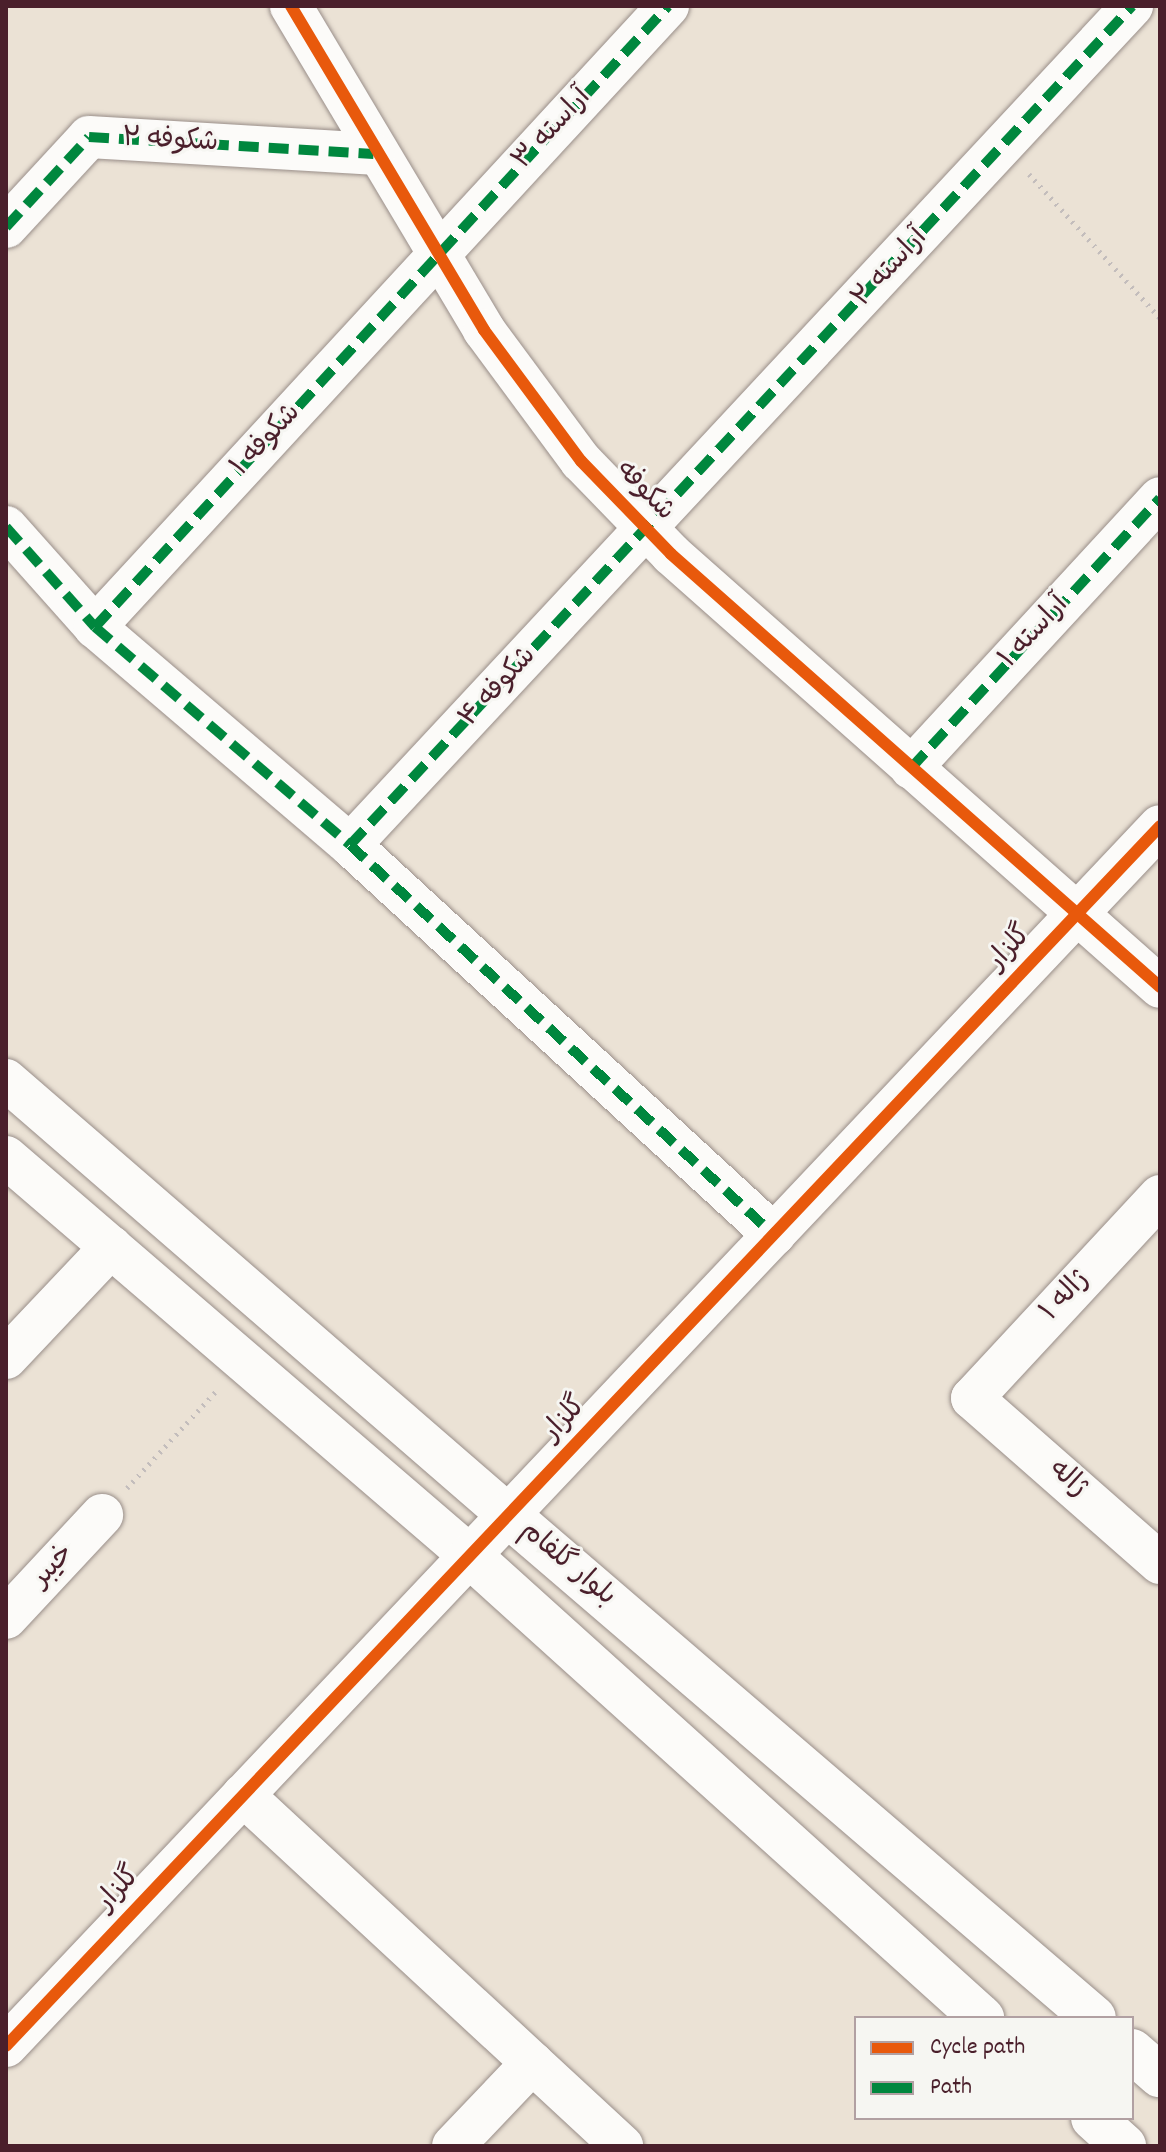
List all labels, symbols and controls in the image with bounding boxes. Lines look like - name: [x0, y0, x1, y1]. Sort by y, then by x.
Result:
- street label: آراسته ۳: [507, 82, 599, 178]
- street label: شکوفه ۲: [121, 123, 219, 161]
- street label: آراسته ۲: [846, 223, 936, 315]
- street label: شکوفه ۱: [225, 398, 309, 484]
- street label: شکوفه: [607, 455, 681, 529]
- street label: آراسته ۱: [993, 590, 1077, 676]
- street label: شکوفه ۴: [453, 641, 545, 735]
- street label: گلزار: [982, 919, 1040, 979]
- street label: ژاله ۱: [1034, 1265, 1098, 1329]
- street label: گلزار: [537, 1390, 595, 1450]
- street label: ژاله: [1041, 1454, 1093, 1506]
- street label: بلوار گلفام: [512, 1515, 622, 1615]
- street label: خیبر: [25, 1538, 83, 1596]
- street label: گلزار: [91, 1860, 149, 1920]
- legend: [854, 2016, 1134, 2120]
- text: Cycle path: [930, 2031, 1025, 2065]
- text: Path: [930, 2071, 972, 2105]

